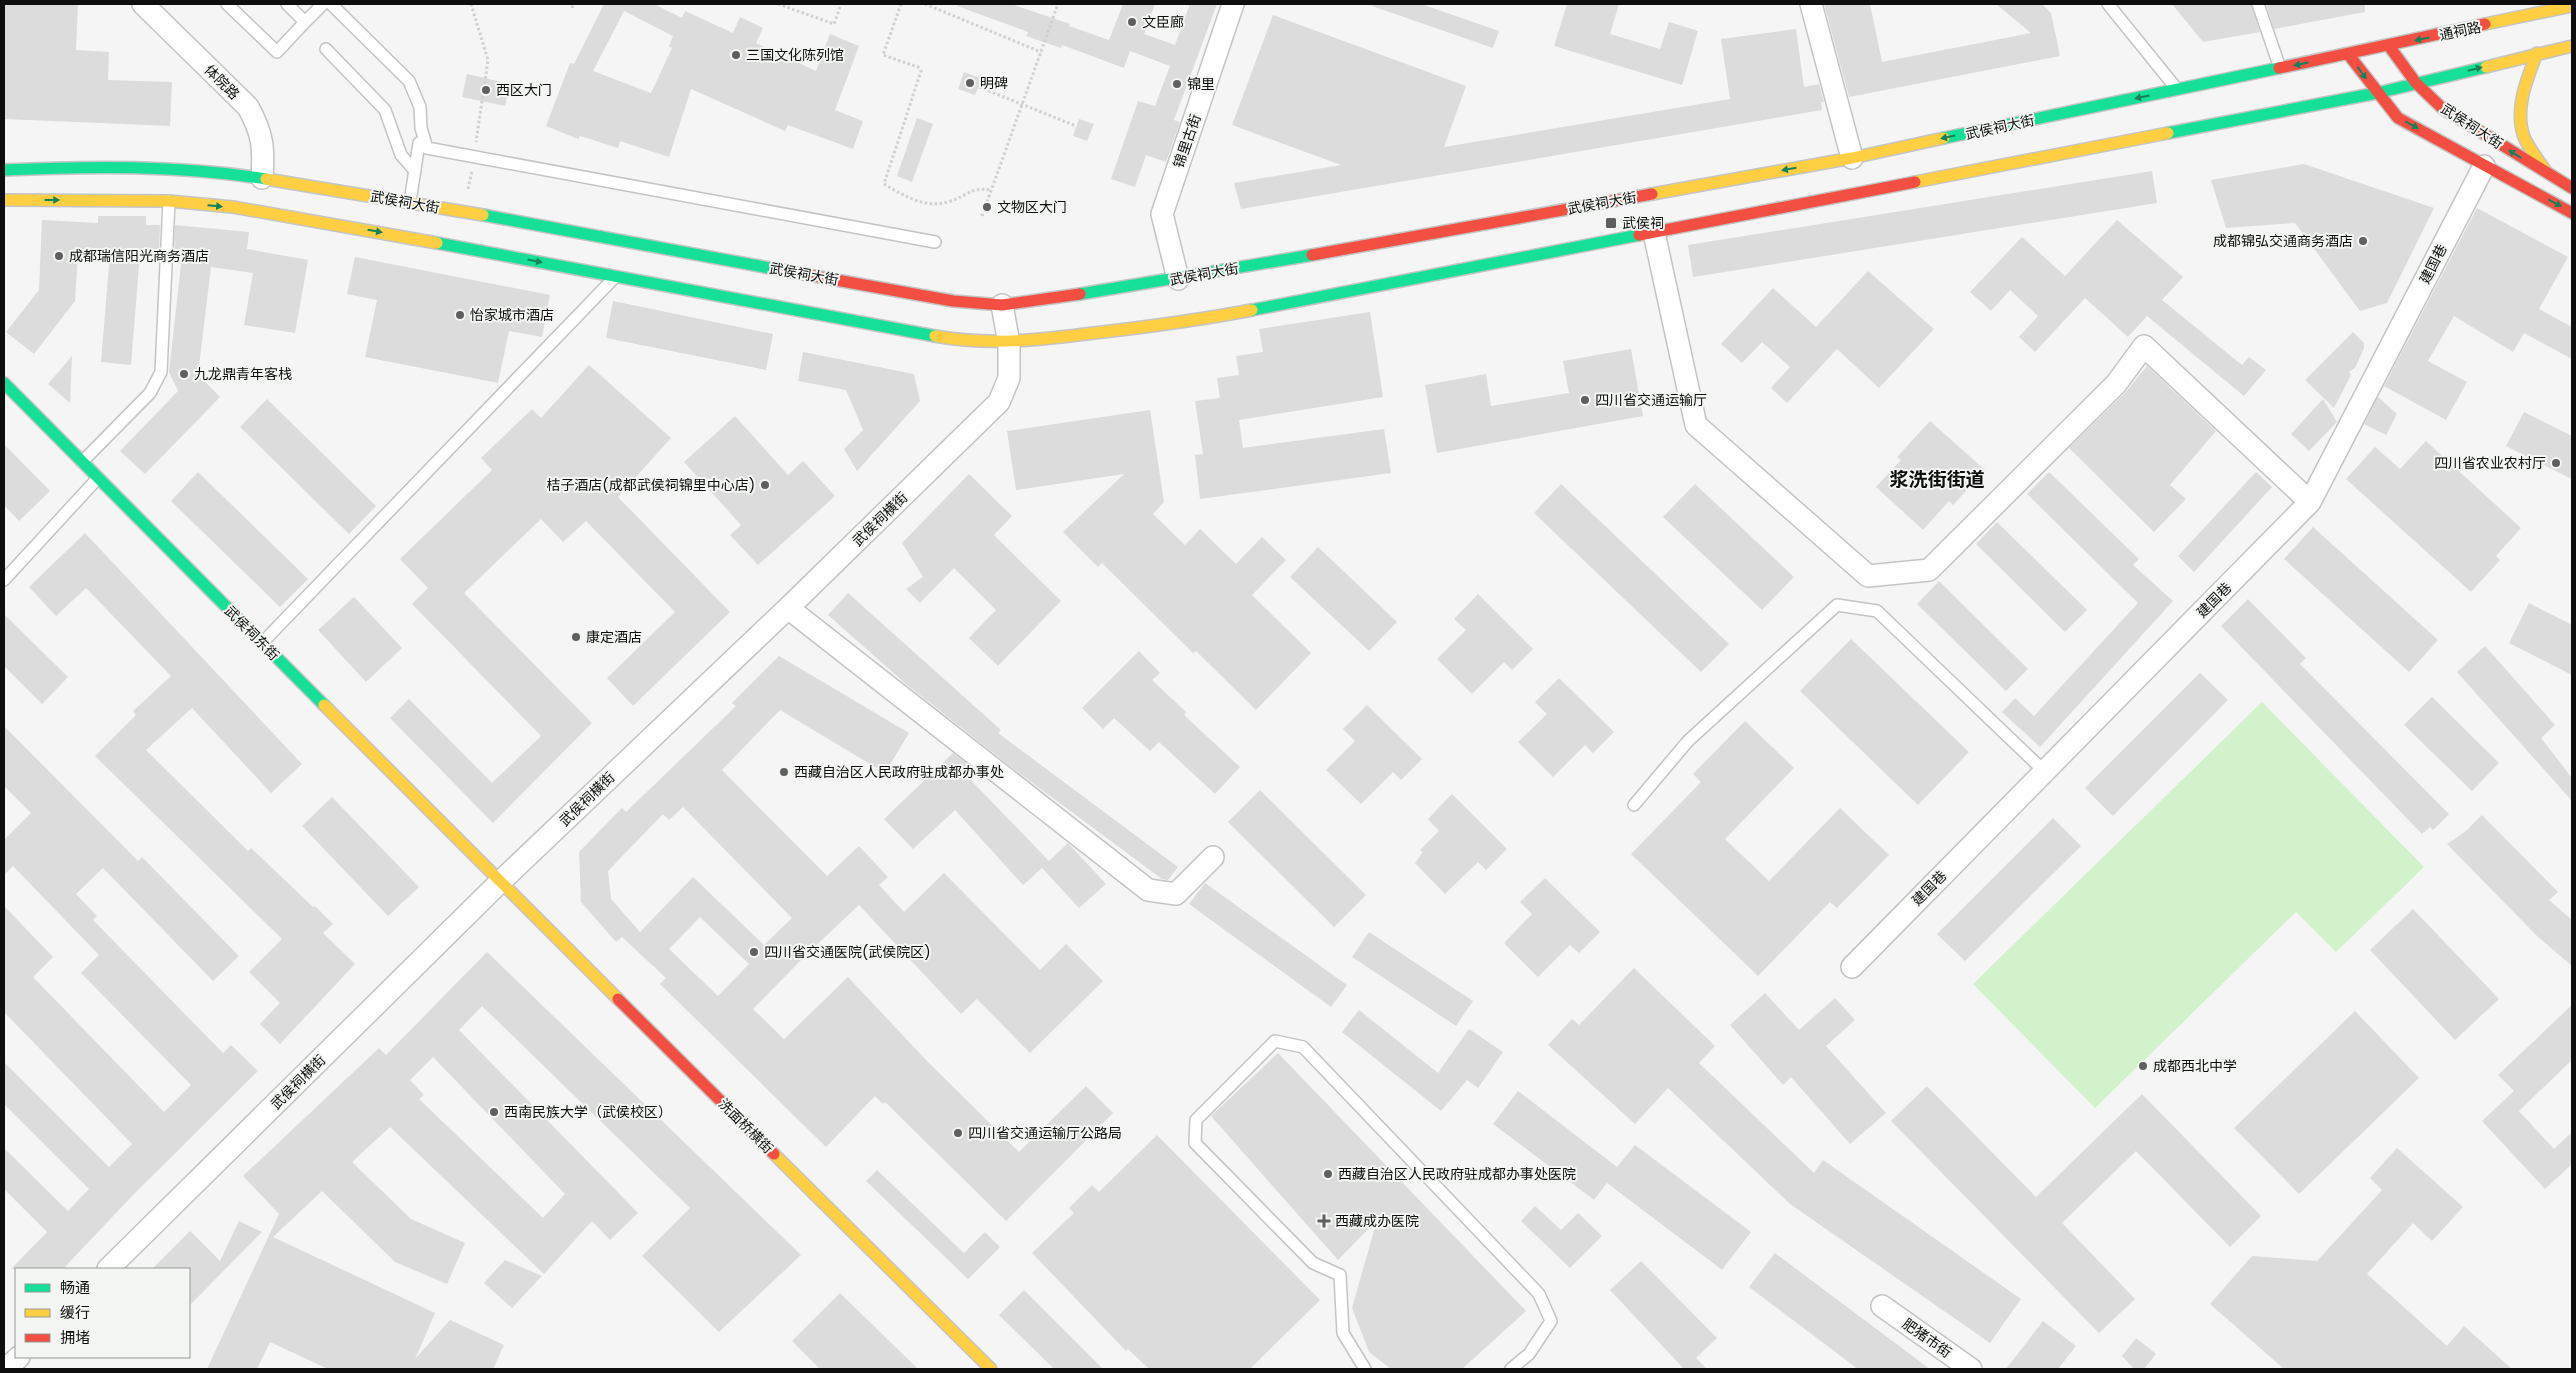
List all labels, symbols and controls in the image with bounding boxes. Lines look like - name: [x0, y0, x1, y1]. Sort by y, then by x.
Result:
- place label: 文臣廊: [1142, 12, 1184, 32]
- marker: 文臣廊: [1126, 16, 1138, 28]
- street label: 通祠路: [2437, 17, 2483, 45]
- one-way arrow: [2414, 35, 2430, 43]
- place label: 三国文化陈列馆: [746, 45, 844, 65]
- marker: 三国文化陈列馆: [730, 49, 742, 61]
- street label: 体院路: [200, 60, 244, 104]
- one-way arrow: [2293, 60, 2308, 68]
- one-way arrow: [2467, 64, 2482, 72]
- one-way arrow: [2357, 67, 2367, 80]
- place label: 明碑: [980, 73, 1008, 93]
- place label: 锦里: [1187, 74, 1215, 94]
- marker: 明碑: [964, 77, 976, 89]
- marker: 锦里: [1171, 78, 1183, 90]
- place label: 西区大门: [496, 80, 552, 100]
- marker: 西区大门: [480, 84, 492, 96]
- one-way arrow: [2134, 93, 2149, 101]
- street label: 武侯祠大街: [2437, 99, 2507, 153]
- street label: 武侯祠大街: [1964, 110, 2036, 144]
- street label: 锦里古街: [1168, 111, 1206, 171]
- one-way arrow: [2405, 121, 2419, 130]
- one-way arrow: [1940, 134, 1956, 142]
- one-way arrow: [2509, 150, 2522, 159]
- one-way arrow: [1780, 166, 1796, 174]
- street label: 武侯祠大街: [369, 186, 441, 218]
- street label: 武侯祠大街: [1566, 187, 1638, 219]
- one-way arrow: [45, 197, 61, 205]
- place label: 文物区大门: [997, 197, 1067, 217]
- one-way arrow: [2548, 199, 2561, 208]
- marker: 文物区大门: [981, 201, 993, 213]
- one-way arrow: [207, 202, 223, 210]
- place label: 武侯祠: [1622, 213, 1664, 233]
- marker: 武侯祠: [1604, 216, 1618, 230]
- one-way arrow: [368, 227, 383, 235]
- place label: 成都锦弘交通商务酒店: [2213, 231, 2353, 251]
- marker: 成都锦弘交通商务酒店: [2357, 235, 2369, 247]
- street label: 建国巷: [2415, 241, 2451, 287]
- place label: 成都瑞信阳光商务酒店: [69, 246, 209, 266]
- marker: 成都瑞信阳光商务酒店: [53, 250, 65, 262]
- one-way arrow: [527, 257, 543, 265]
- street label: 武侯祠大街: [768, 258, 840, 290]
- street label: 武侯祠大街: [1168, 258, 1240, 290]
- place label: 怡家城市酒店: [470, 305, 554, 325]
- marker: 怡家城市酒店: [454, 309, 466, 321]
- place label: 九龙鼎青年客栈: [194, 364, 292, 384]
- marker: 九龙鼎青年客栈: [178, 368, 190, 380]
- place label: 四川省交通运输厅: [1595, 390, 1707, 410]
- marker: 四川省交通运输厅: [1579, 394, 1591, 406]
- place label: 四川省农业农村厅: [2434, 453, 2546, 473]
- marker: 四川省农业农村厅: [2550, 457, 2562, 469]
- district label: 浆洗街街道: [1889, 466, 1985, 493]
- place label: 桔子酒店(成都武侯祠锦里中心店): [546, 475, 755, 495]
- marker: 桔子酒店(成都武侯祠锦里中心店): [759, 479, 771, 491]
- street label: 武侯祠横街: [848, 487, 912, 551]
- street label: 建国巷: [2192, 578, 2236, 622]
- street label: 武侯祠东街: [220, 601, 284, 665]
- place label: 康定酒店: [586, 627, 642, 647]
- marker: 康定酒店: [570, 631, 582, 643]
- place label: 西藏自治区人民政府驻成都办事处: [794, 762, 1004, 782]
- marker: 西藏自治区人民政府驻成都办事处: [778, 766, 790, 778]
- street label: 武侯祠横街: [555, 767, 619, 831]
- street label: 建国巷: [1907, 866, 1951, 910]
- place label: 四川省交通医院(武侯院区): [764, 942, 931, 962]
- marker: 四川省交通医院(武侯院区): [748, 946, 760, 958]
- street label: 武侯祠横街: [266, 1050, 330, 1114]
- place label: 成都西北中学: [2153, 1056, 2237, 1076]
- marker: 成都西北中学: [2137, 1060, 2149, 1072]
- street label: 洗面桥横街: [714, 1094, 778, 1158]
- place label: 西南民族大学（武侯校区）: [504, 1102, 672, 1122]
- marker: 西南民族大学（武侯校区）: [488, 1106, 500, 1118]
- place label: 四川省交通运输厅公路局: [968, 1123, 1122, 1143]
- marker: 四川省交通运输厅公路局: [952, 1127, 964, 1139]
- place label: 西藏自治区人民政府驻成都办事处医院: [1338, 1164, 1576, 1184]
- marker: 西藏自治区人民政府驻成都办事处医院: [1322, 1168, 1334, 1180]
- place label: 西藏成办医院: [1335, 1211, 1419, 1231]
- marker: 西藏成办医院: [1317, 1214, 1331, 1228]
- legend: [15, 1268, 190, 1358]
- text: 畅通: [60, 1277, 90, 1298]
- text: 缓行: [60, 1302, 90, 1323]
- street label: 肥猪市街: [1898, 1314, 1956, 1362]
- text: 拥堵: [60, 1327, 90, 1348]

